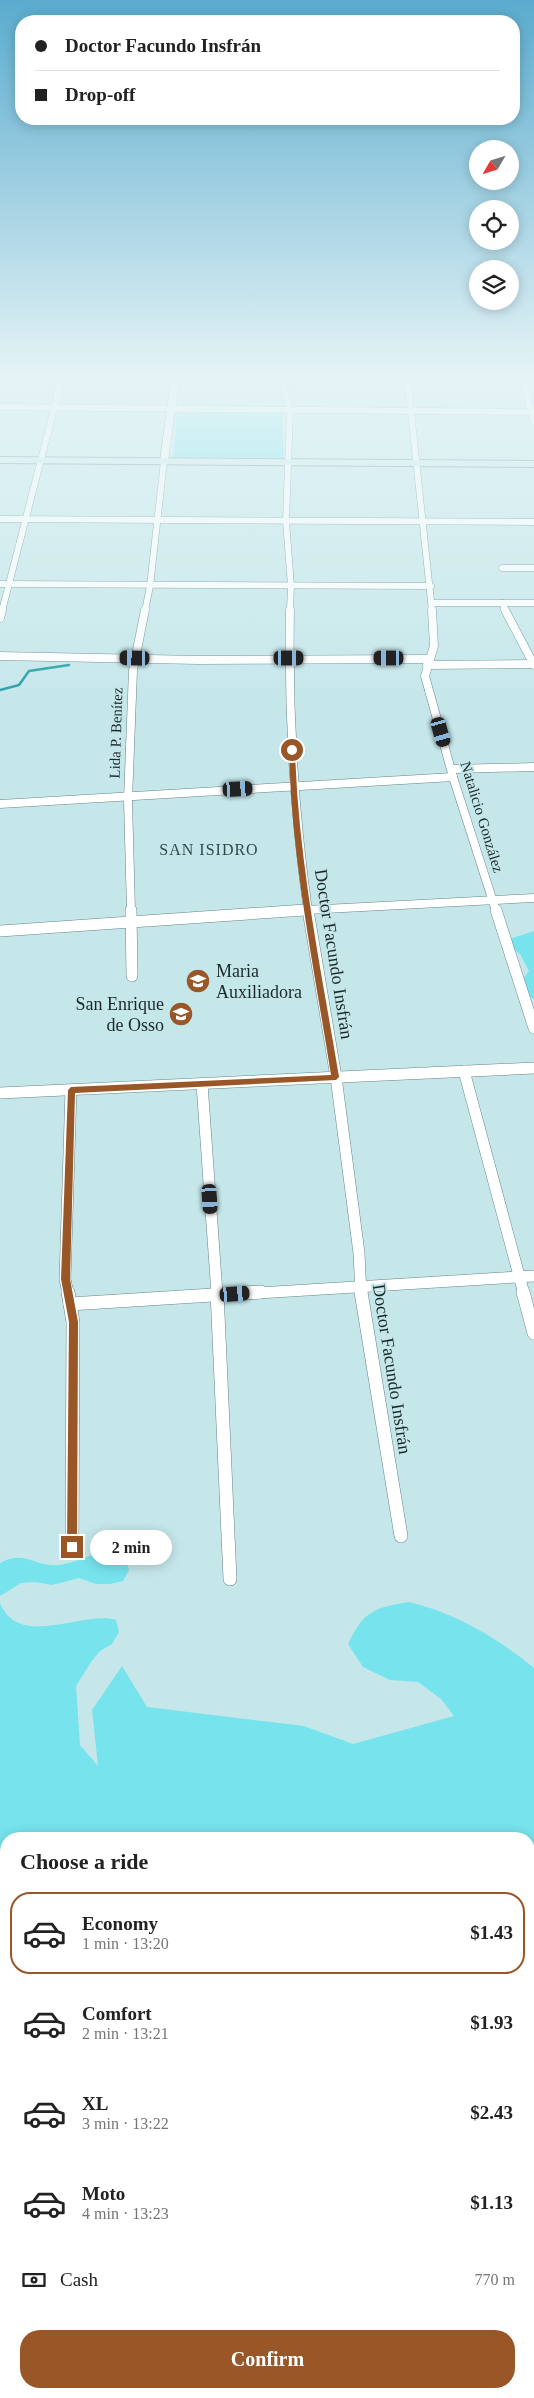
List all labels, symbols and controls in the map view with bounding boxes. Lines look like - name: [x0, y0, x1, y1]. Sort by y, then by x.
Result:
- text: Doctor Facundo Insfrán: [65, 35, 261, 56]
- text: Drop-off: [65, 84, 135, 105]
- north arrow: [469, 140, 519, 190]
- map controls: [469, 140, 519, 310]
- button: locate: [469, 200, 519, 250]
- button: layers: [469, 260, 519, 310]
- car: [119, 650, 150, 666]
- car: [274, 651, 304, 666]
- car: [374, 651, 404, 666]
- street label: Lida P. Benítez: [106, 687, 126, 779]
- car: [429, 716, 452, 748]
- route start: [281, 739, 303, 761]
- street label: Natalicio González: [457, 760, 507, 875]
- car: [222, 781, 253, 797]
- district label: SAN ISIDRO: [159, 841, 259, 858]
- street label: Doctor Facundo Insfrán: [311, 868, 357, 1040]
- place label: Maria Auxiliadora: [216, 961, 302, 1002]
- school or university icon: Maria Auxiliadora: [185, 968, 211, 994]
- place label: San Enrique de Osso: [76, 994, 164, 1035]
- school or university icon: San Enrique de Osso: [168, 1001, 194, 1027]
- car: [201, 1184, 218, 1214]
- street label: Doctor Facundo Insfrán: [369, 1283, 415, 1455]
- car: [219, 1285, 250, 1303]
- callout: 2 min: [90, 1530, 172, 1564]
- route end: [61, 1536, 83, 1558]
- text: 2 min: [112, 1539, 150, 1556]
- text: Choose a ride: [20, 1849, 148, 1874]
- icon: car: [22, 1911, 67, 1956]
- text: Economy: [82, 1913, 158, 1934]
- text: $1.43: [470, 1922, 513, 1943]
- text: 1 min · 13:20: [82, 1935, 169, 1952]
- icon: car: [22, 2001, 67, 2046]
- text: Comfort: [82, 2003, 152, 2024]
- text: $1.93: [470, 2012, 513, 2033]
- text: 2 min · 13:21: [82, 2025, 169, 2042]
- icon: car: [22, 2091, 67, 2136]
- text: XL: [82, 2093, 108, 2114]
- text: $2.43: [470, 2102, 513, 2123]
- text: 3 min · 13:22: [82, 2115, 169, 2132]
- icon: car: [22, 2181, 67, 2226]
- text: Moto: [82, 2183, 125, 2204]
- text: $1.13: [470, 2192, 513, 2213]
- text: 4 min · 13:23: [82, 2205, 169, 2222]
- icon: cash: [20, 2266, 48, 2294]
- text: Cash: [60, 2269, 98, 2290]
- text: 770 m: [475, 2271, 515, 2288]
- button: Confirm: [20, 2330, 515, 2388]

